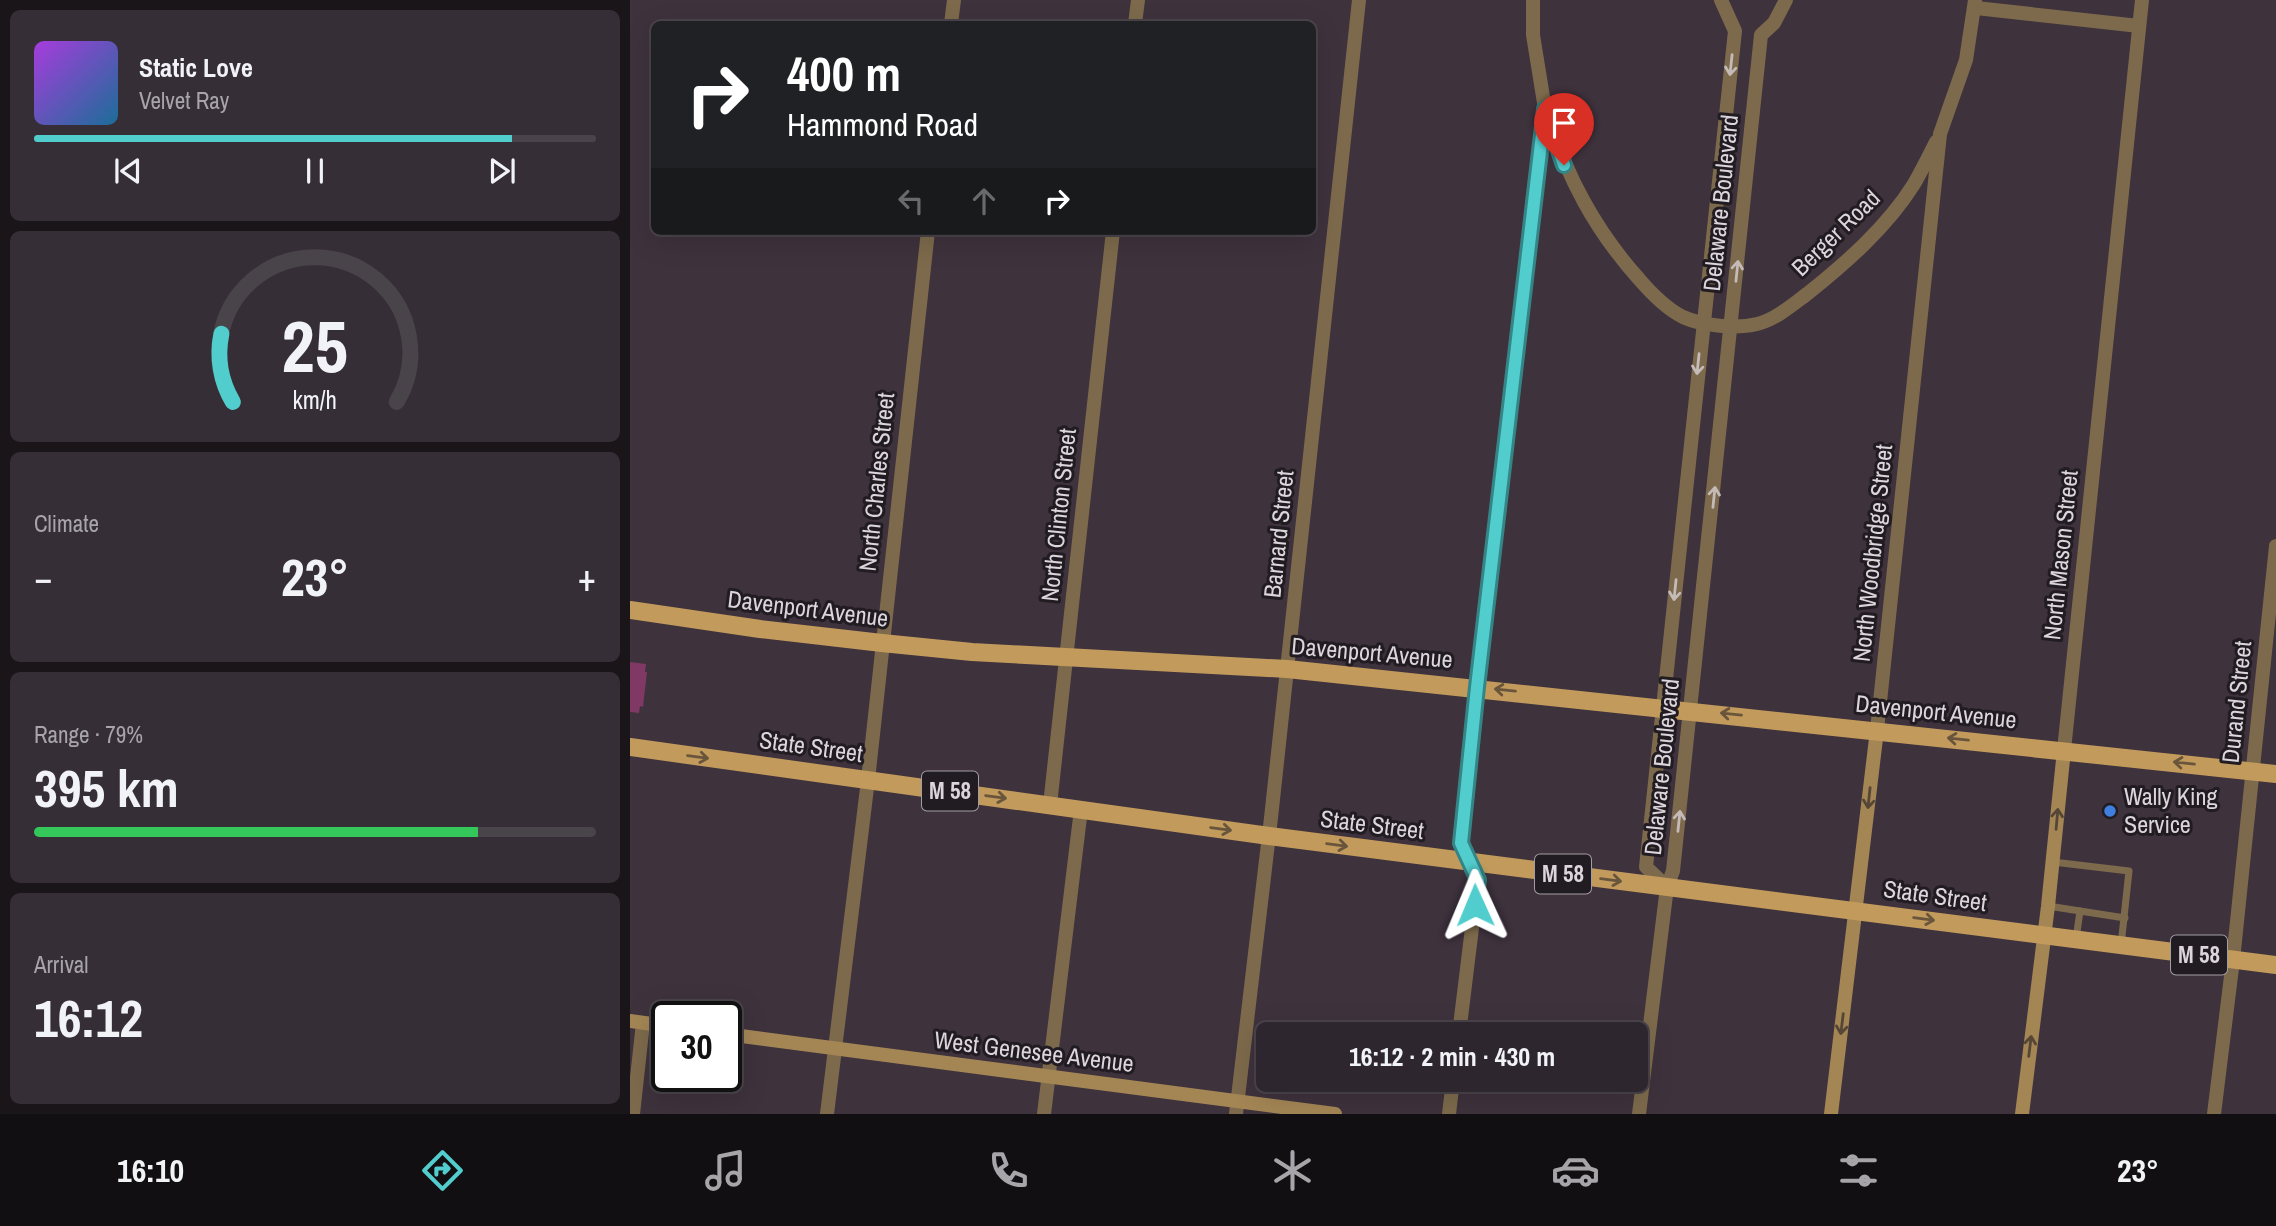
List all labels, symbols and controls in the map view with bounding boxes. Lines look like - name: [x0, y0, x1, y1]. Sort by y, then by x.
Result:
- text: 400 m: [787, 40, 901, 106]
- icon: right: [672, 49, 763, 140]
- text: Static Love: [139, 50, 253, 85]
- one-way arrow: [1725, 53, 1738, 76]
- text: Velvet Ray: [139, 85, 229, 116]
- pin: [1534, 93, 1594, 165]
- text: Hammond Road: [787, 103, 978, 146]
- icon: arrive: [1545, 104, 1583, 142]
- street label: Delaware Boulevard: [1695, 113, 1745, 293]
- icon: previous: [109, 152, 147, 190]
- icon: pause: [296, 152, 334, 190]
- icon: next: [483, 152, 521, 190]
- icon: left: [892, 182, 930, 220]
- icon: ahead: [965, 182, 1003, 220]
- icon: right: [1038, 182, 1076, 220]
- street label: Berger Road: [1784, 182, 1887, 283]
- one-way arrow: [1731, 260, 1744, 283]
- text: 25: [282, 298, 348, 396]
- one-way arrow: [1692, 352, 1705, 375]
- text: km/h: [293, 383, 337, 417]
- street label: North Charles Street: [851, 391, 901, 573]
- street label: North Clinton Street: [1033, 426, 1083, 603]
- street label: North Woodbridge Street: [1845, 442, 1899, 663]
- street label: Barnard Street: [1255, 468, 1301, 599]
- street label: North Mason Street: [2035, 468, 2085, 641]
- one-way arrow: [1707, 486, 1720, 509]
- text: Climate: [34, 508, 99, 539]
- text: 23°: [281, 542, 349, 612]
- text: −: [34, 552, 52, 603]
- text: +: [578, 552, 596, 603]
- one-way arrow: [1668, 579, 1681, 601]
- street label: Davenport Avenue: [726, 582, 890, 634]
- street label: Davenport Avenue: [1290, 629, 1454, 675]
- street label: Durand Street: [2214, 639, 2258, 764]
- street label: Delaware Boulevard: [1636, 677, 1686, 857]
- one-way arrow: [1494, 684, 1517, 697]
- street label: Davenport Avenue: [1854, 687, 2018, 735]
- one-way arrow: [1721, 708, 1743, 721]
- text: Range · 79%: [34, 719, 143, 750]
- street label: State Street: [757, 723, 865, 769]
- one-way arrow: [1947, 732, 1969, 745]
- one-way arrow: [686, 750, 708, 763]
- text: 395 km: [34, 753, 179, 823]
- one-way arrow: [2173, 756, 2196, 769]
- road number: M 58: [922, 772, 978, 810]
- place label: Wally King Service: [2124, 780, 2217, 840]
- one-way arrow: [1863, 786, 1876, 809]
- one-way arrow: [984, 791, 1007, 804]
- street label: State Street: [1319, 802, 1426, 846]
- marker: Wally King Service: [2102, 803, 2118, 819]
- one-way arrow: [2051, 808, 2064, 831]
- one-way arrow: [1673, 810, 1686, 832]
- one-way arrow: [1209, 823, 1232, 836]
- one-way arrow: [1325, 838, 1348, 851]
- road number: M 58: [1535, 854, 1591, 894]
- position arrow: [1438, 868, 1512, 942]
- street label: State Street: [1881, 872, 1989, 918]
- one-way arrow: [1599, 874, 1622, 887]
- one-way arrow: [1912, 913, 1935, 926]
- road number: M 58: [2171, 936, 2227, 974]
- text: Arrival: [34, 949, 89, 980]
- text: 16:12: [34, 983, 143, 1053]
- speed limit sign: 30: [651, 1001, 742, 1092]
- one-way arrow: [1836, 1012, 1849, 1035]
- street label: West Genesee Avenue: [933, 1023, 1136, 1079]
- one-way arrow: [2024, 1035, 2037, 1058]
- text: 16:12 · 2 min · 430 m: [1349, 1039, 1555, 1074]
- icon: directions: [418, 1146, 467, 1195]
- icon: music: [701, 1146, 750, 1195]
- icon: phone: [984, 1146, 1033, 1195]
- icon: climate: [1268, 1146, 1317, 1195]
- icon: car: [1551, 1146, 1600, 1195]
- icon: filters: [1834, 1146, 1883, 1195]
- text: 16:10: [117, 1149, 184, 1192]
- text: 23°: [2117, 1149, 2159, 1192]

